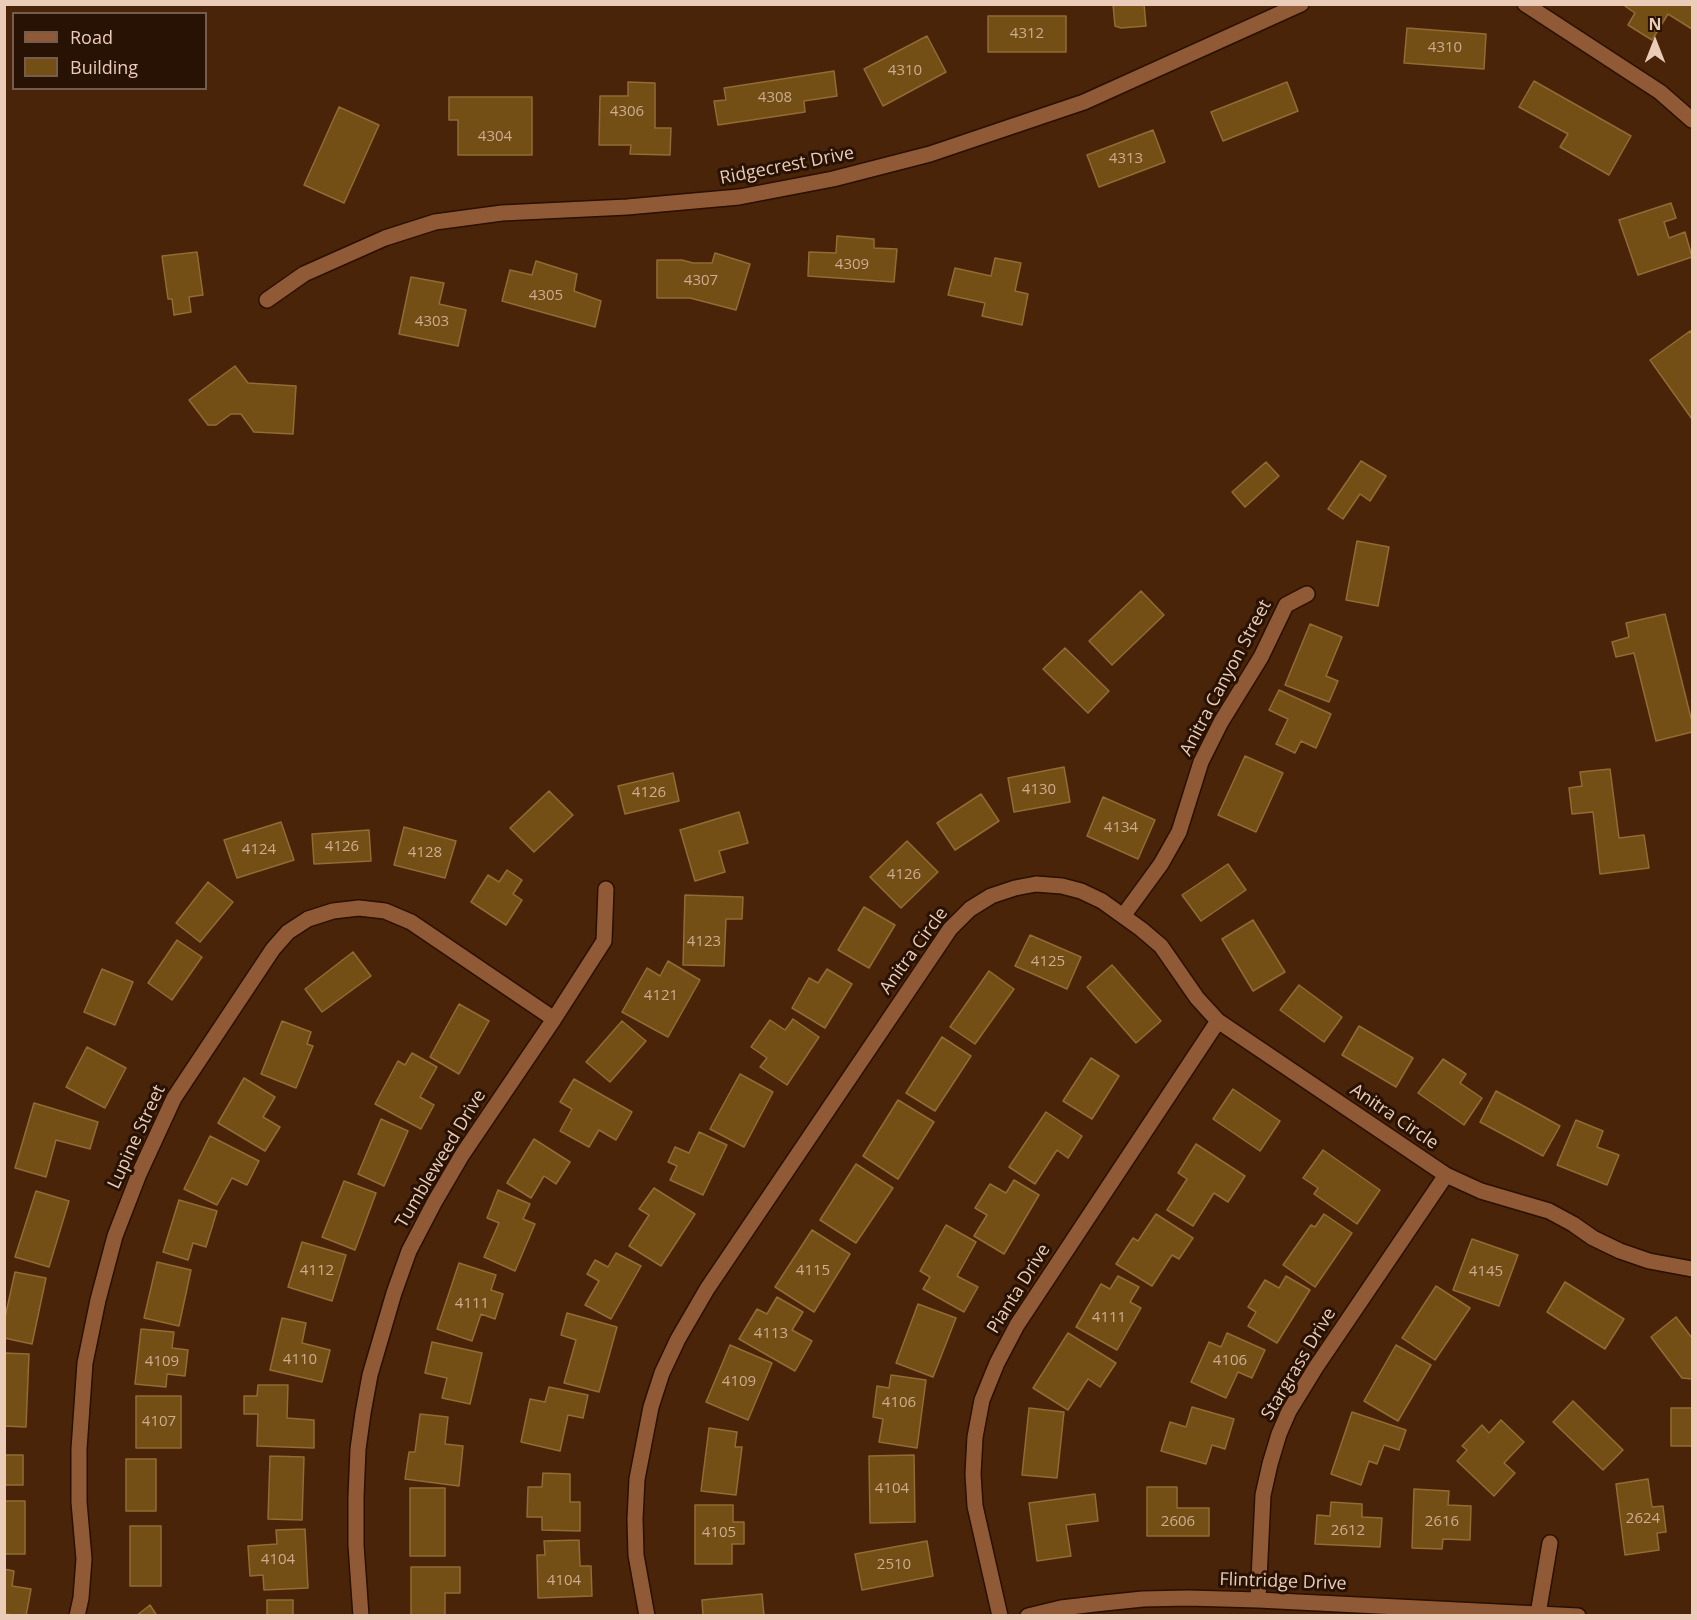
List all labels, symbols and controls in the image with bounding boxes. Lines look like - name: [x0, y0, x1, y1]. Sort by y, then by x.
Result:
- legend: [12, 12, 207, 90]
- north arrow: [1625, 12, 1685, 72]
- text: N: [1648, 13, 1662, 35]
- text: Road: [70, 25, 113, 49]
- house number: 4312: [1010, 25, 1044, 43]
- house number: 4310: [1428, 39, 1462, 57]
- text: Building: [70, 55, 138, 79]
- house number: 4310: [888, 62, 922, 80]
- house number: 4308: [758, 89, 792, 107]
- house number: 4306: [610, 103, 644, 121]
- house number: 4304: [478, 128, 512, 146]
- street label: Ridgecrest Drive: [718, 142, 856, 190]
- house number: 4313: [1109, 150, 1143, 168]
- house number: 4309: [835, 256, 869, 274]
- house number: 4307: [684, 272, 718, 290]
- house number: 4305: [529, 287, 563, 305]
- house number: 4303: [415, 313, 449, 331]
- street label: Anitra Canyon Street: [1176, 596, 1276, 760]
- house number: 4130: [1022, 781, 1056, 799]
- house number: 4126: [632, 784, 666, 802]
- house number: 4134: [1104, 819, 1138, 837]
- house number: 4126: [325, 838, 359, 856]
- house number: 4124: [242, 841, 276, 859]
- house number: 4128: [408, 844, 442, 862]
- house number: 4126: [887, 866, 921, 884]
- street label: Anitra Circle: [875, 903, 953, 999]
- house number: 4123: [687, 933, 721, 951]
- house number: 4125: [1031, 953, 1065, 971]
- house number: 4121: [644, 987, 678, 1005]
- street label: Anitra Circle: [1346, 1080, 1442, 1154]
- street label: Lupine Street: [104, 1082, 170, 1192]
- street label: Tumbleweed Drive: [391, 1086, 491, 1232]
- street label: Pianta Drive: [983, 1240, 1055, 1338]
- house number: 4112: [300, 1262, 334, 1280]
- house number: 4115: [796, 1262, 830, 1280]
- house number: 4145: [1469, 1263, 1503, 1281]
- house number: 4111: [455, 1295, 489, 1313]
- street label: Stargrass Drive: [1257, 1304, 1341, 1424]
- house number: 4111: [1092, 1309, 1126, 1327]
- house number: 4113: [754, 1325, 788, 1343]
- house number: 4110: [283, 1351, 317, 1369]
- house number: 4106: [1213, 1352, 1247, 1370]
- house number: 4109: [145, 1353, 179, 1371]
- house number: 4109: [722, 1373, 756, 1391]
- house number: 4106: [882, 1394, 916, 1412]
- house number: 4107: [142, 1413, 176, 1431]
- house number: 4104: [875, 1480, 909, 1498]
- house number: 2624: [1626, 1510, 1660, 1528]
- house number: 2606: [1161, 1513, 1195, 1531]
- house number: 2616: [1425, 1513, 1459, 1531]
- house number: 2612: [1331, 1522, 1365, 1540]
- house number: 4105: [702, 1524, 736, 1542]
- house number: 4104: [261, 1551, 295, 1569]
- house number: 2510: [877, 1556, 911, 1574]
- street label: Flintridge Drive: [1219, 1569, 1347, 1595]
- house number: 4104: [547, 1572, 581, 1590]

